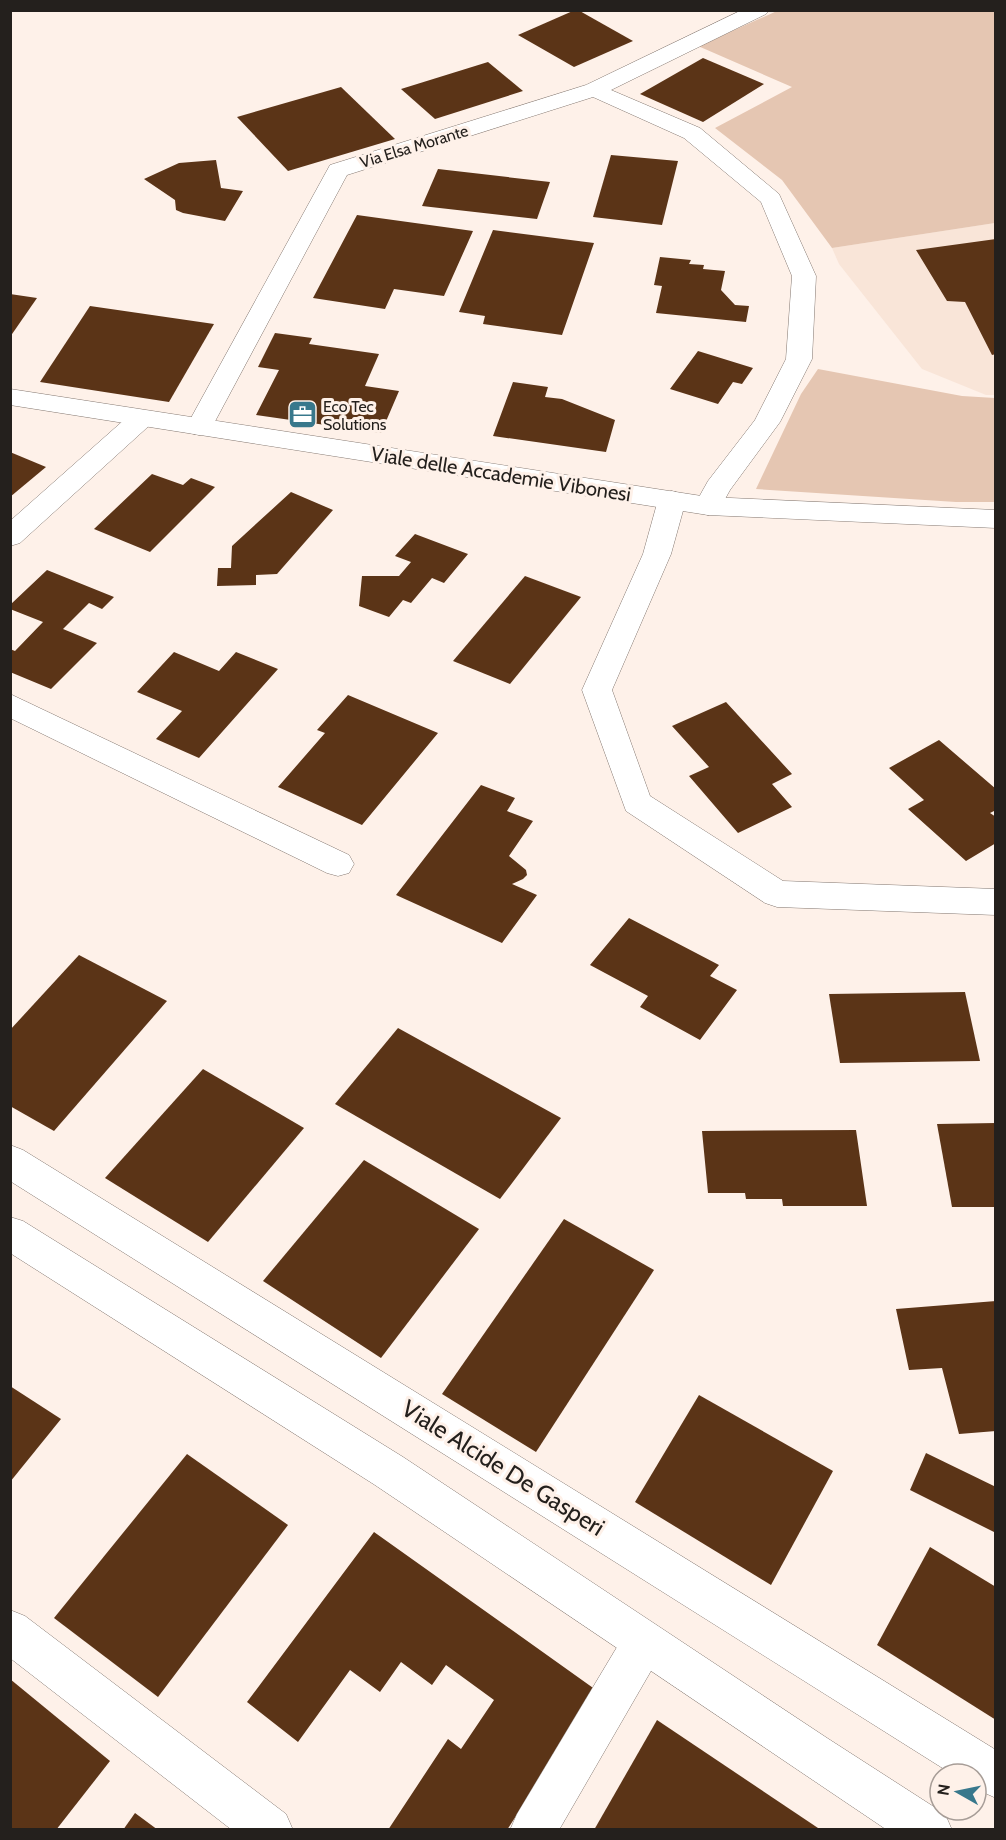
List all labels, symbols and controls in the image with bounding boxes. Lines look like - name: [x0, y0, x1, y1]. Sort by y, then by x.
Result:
- street label: Via Elsa Morante: [358, 121, 471, 172]
- place label: Eco Tec Solutions: [323, 397, 387, 434]
- office icon: Eco Tec Solutions: [286, 399, 318, 431]
- street label: Viale delle Accademie Vibonesi: [369, 442, 633, 506]
- street label: Viale Alcide De Gasperi: [397, 1393, 610, 1542]
- north arrow: [928, 1762, 988, 1822]
- text: N: [933, 1783, 954, 1797]

